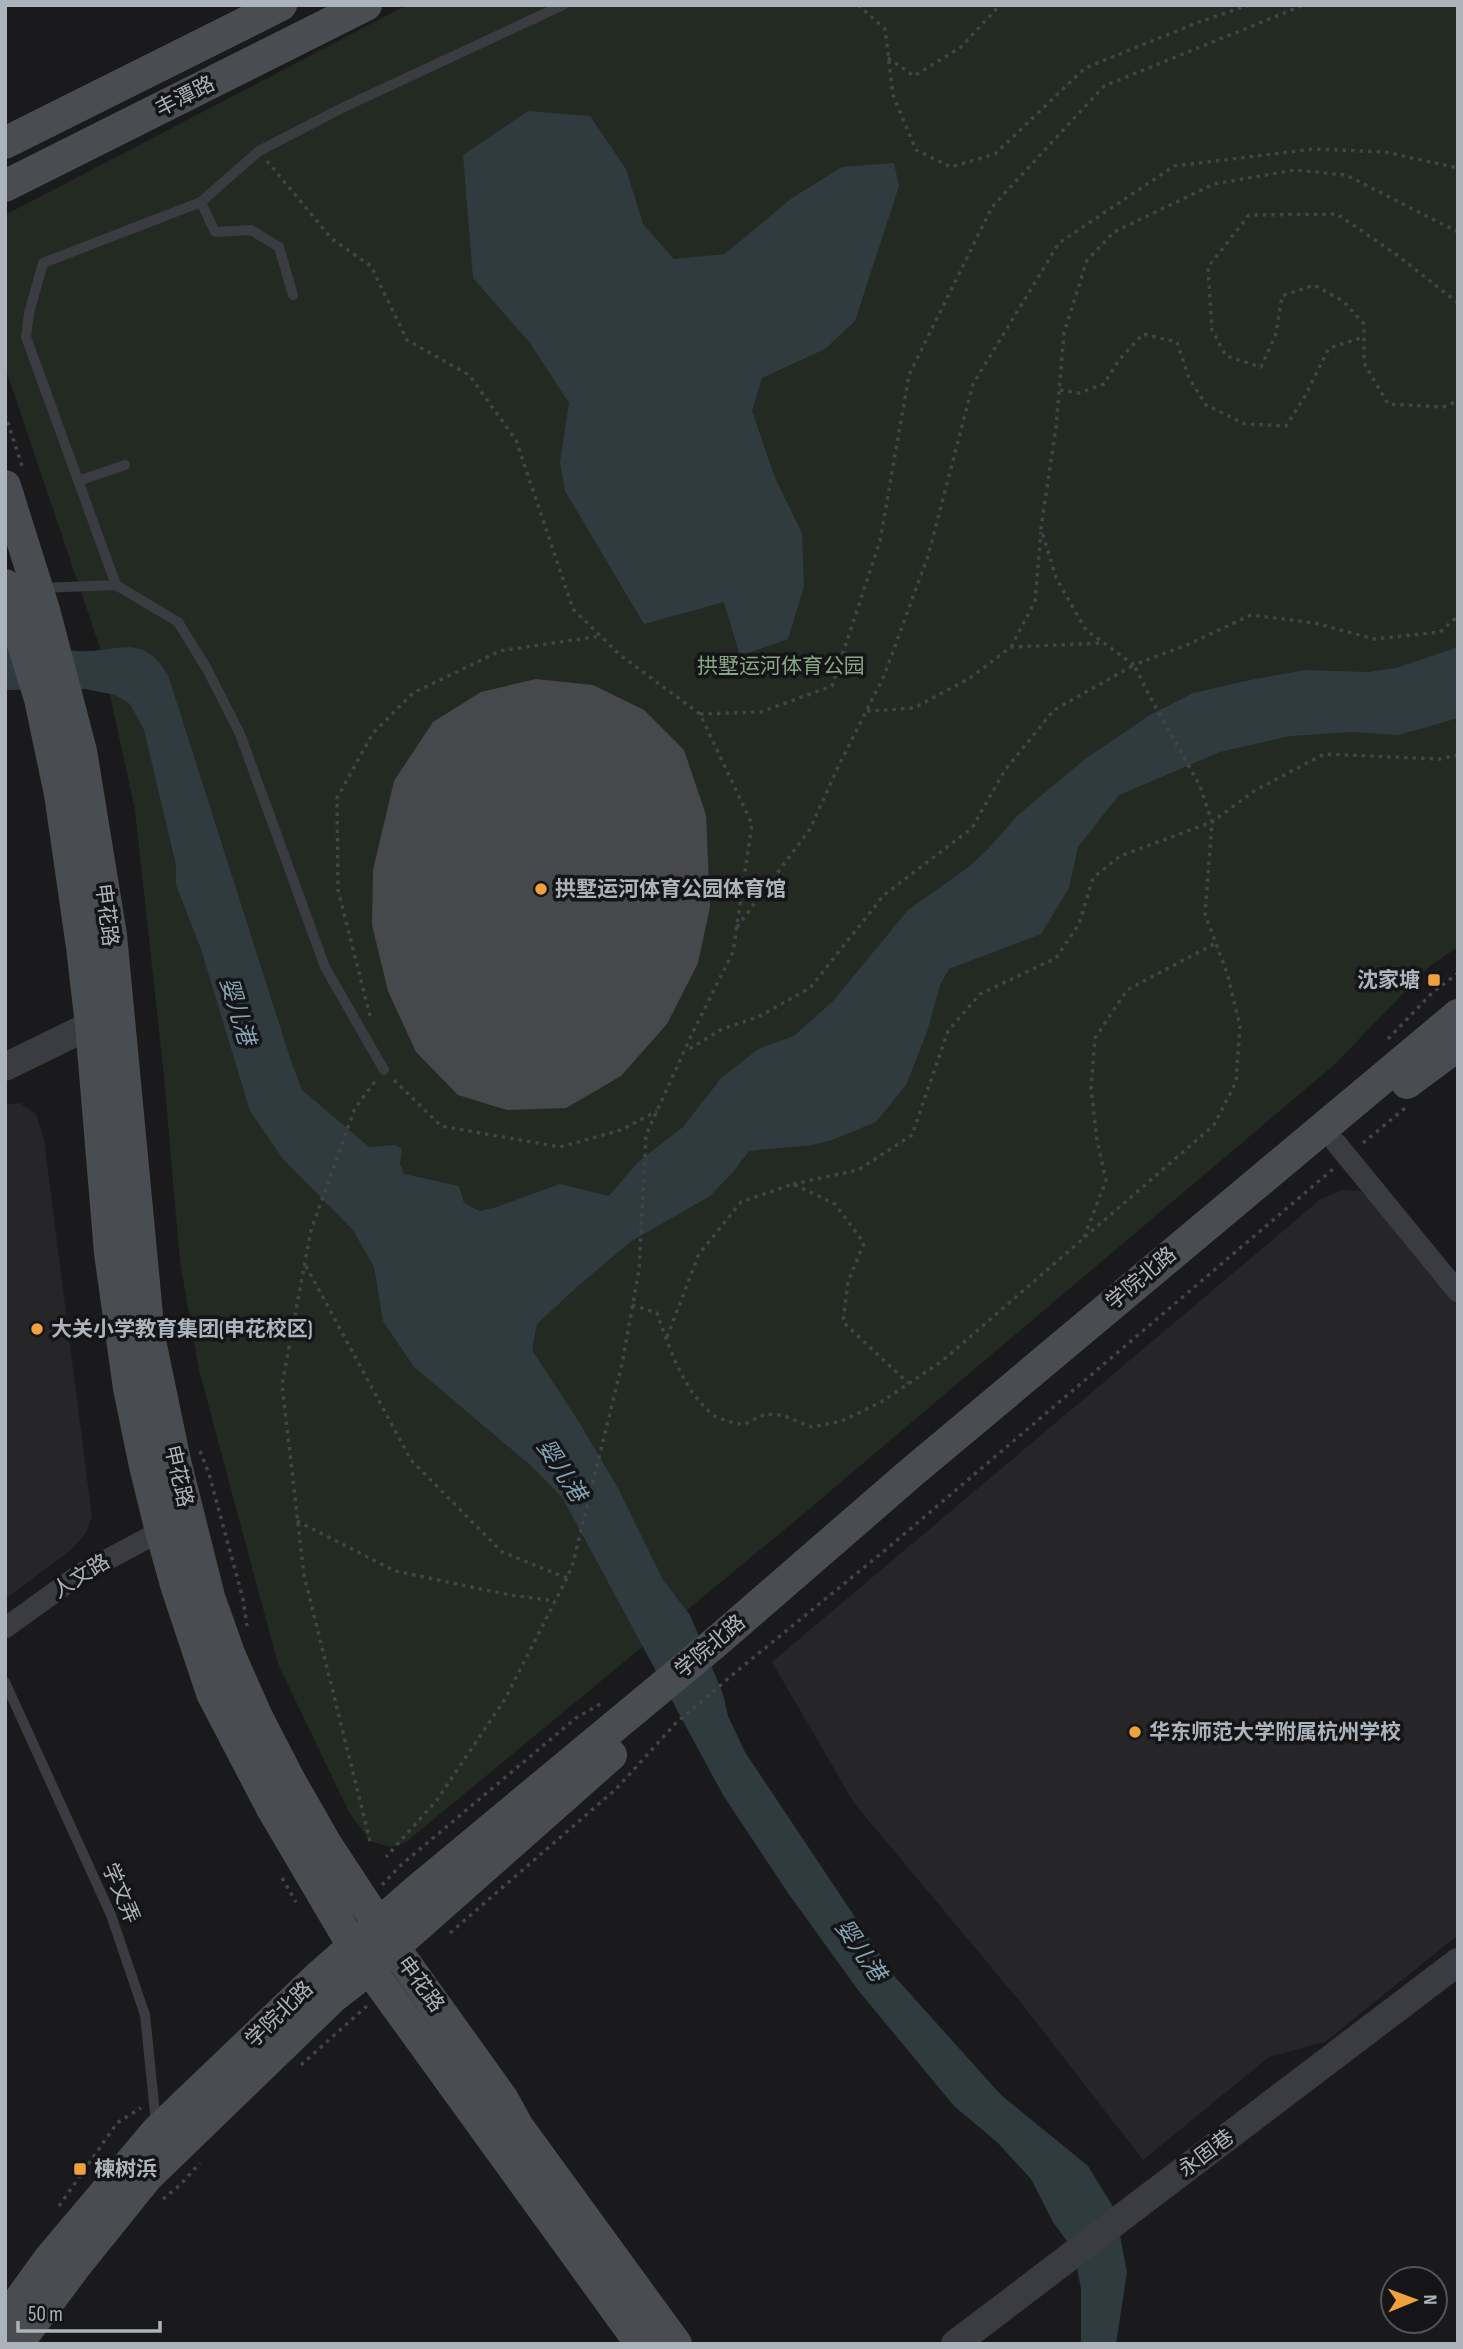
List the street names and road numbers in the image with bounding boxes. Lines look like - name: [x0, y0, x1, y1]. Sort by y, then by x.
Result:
- street label: 丰潭路: [151, 71, 219, 122]
- street label: 申花路: [90, 882, 123, 948]
- street label: 学院北路: [1101, 1242, 1182, 1315]
- street label: 申花路: [159, 1443, 198, 1510]
- street label: 人文路: [48, 1549, 115, 1604]
- street label: 学院北路: [670, 1610, 751, 1683]
- street label: 学文弄: [97, 1859, 144, 1927]
- street label: 申花路: [392, 1951, 449, 2017]
- street label: 学院北路: [240, 1976, 318, 2053]
- street label: 永固巷: [1174, 2124, 1239, 2182]

